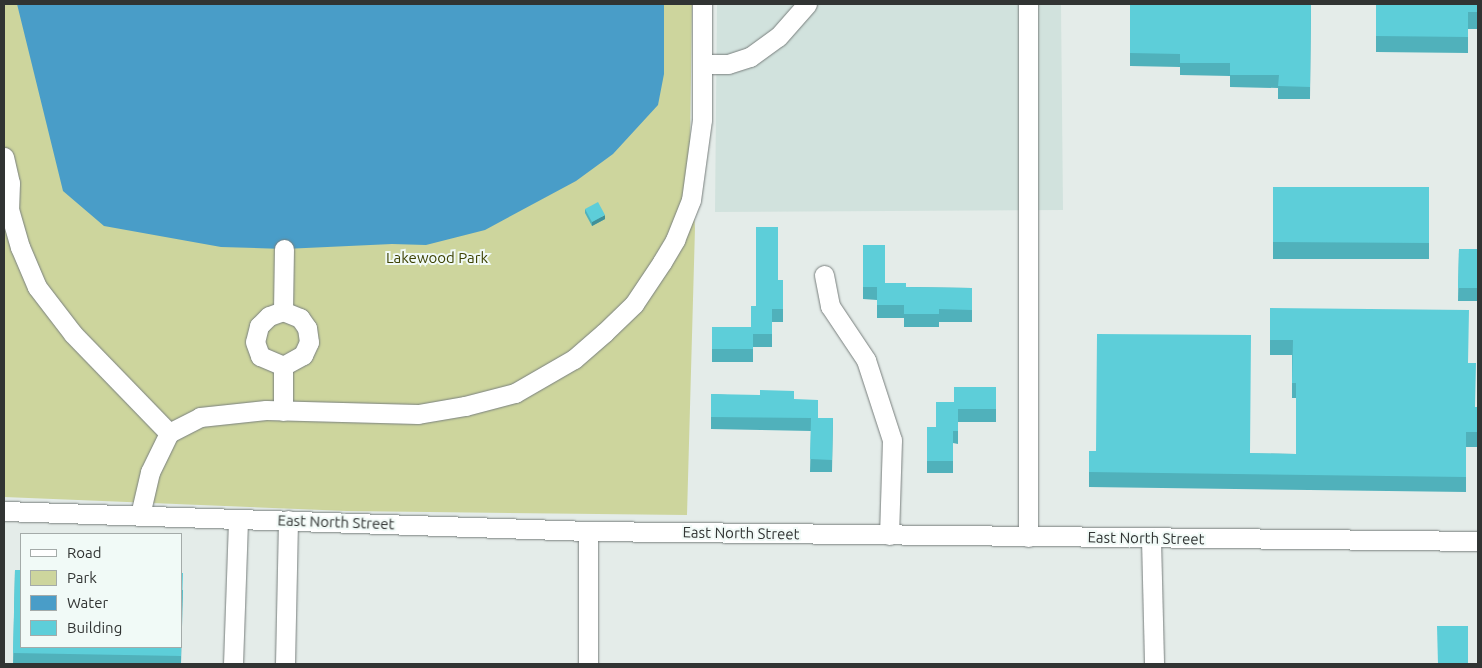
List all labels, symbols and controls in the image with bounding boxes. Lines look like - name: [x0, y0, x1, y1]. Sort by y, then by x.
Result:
- park label: Lakewood Park: [386, 249, 488, 267]
- street label: East North Street: [277, 511, 395, 533]
- street label: East North Street: [682, 523, 800, 543]
- street label: East North Street: [1087, 528, 1205, 548]
- legend: [20, 533, 182, 648]
- text: Road: [67, 544, 102, 561]
- text: Park: [67, 569, 97, 586]
- text: Water: [67, 594, 108, 611]
- text: Building: [67, 619, 122, 636]

